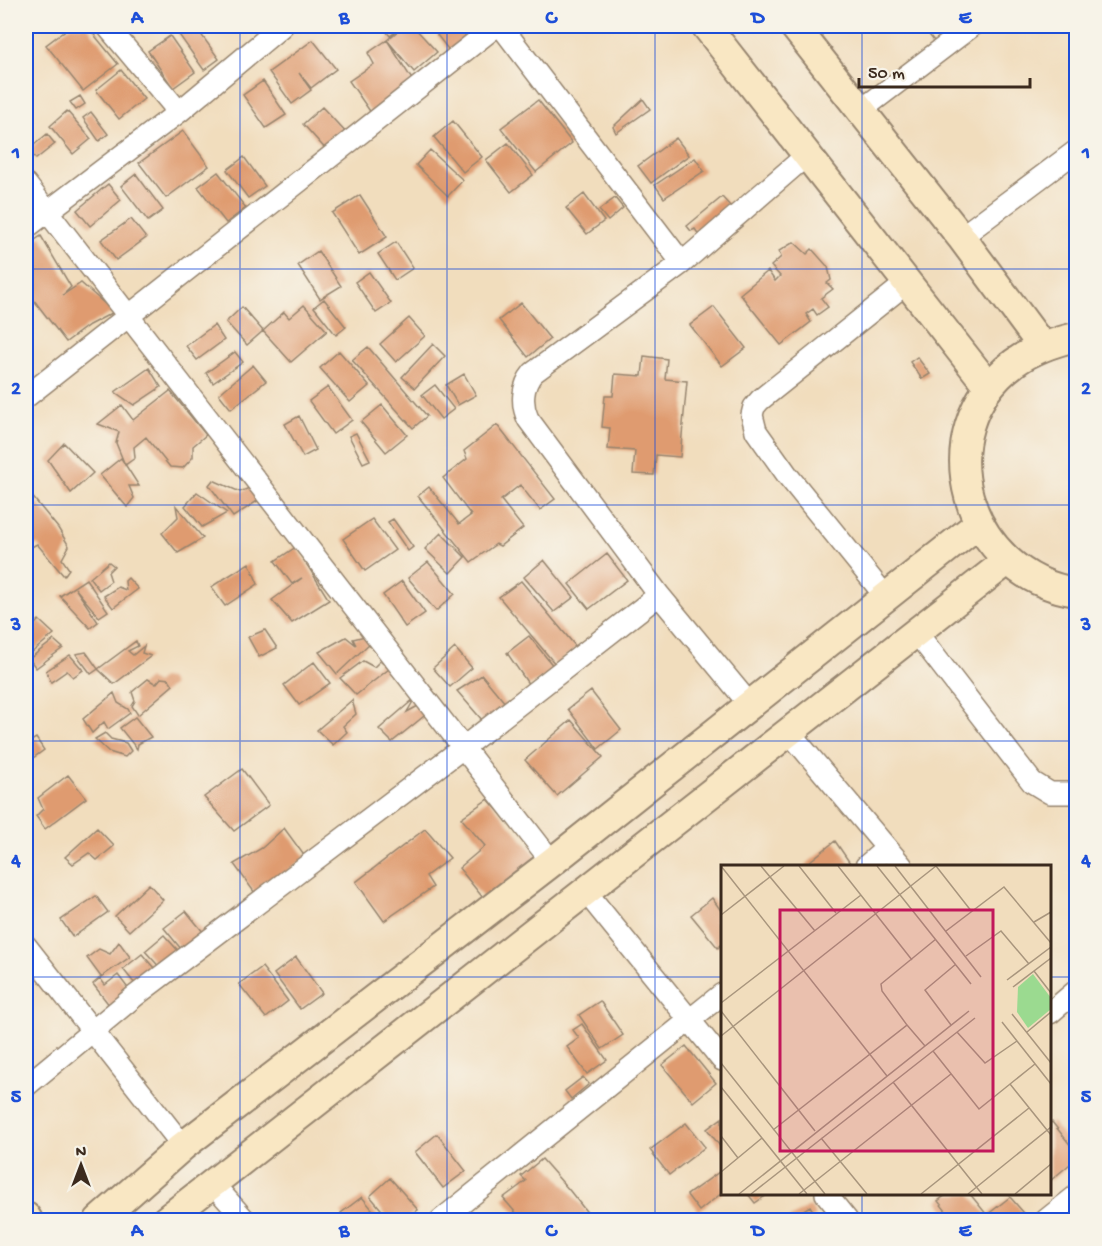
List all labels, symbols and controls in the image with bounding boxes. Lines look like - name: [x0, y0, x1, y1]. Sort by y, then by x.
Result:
- text: A: [130, 8, 145, 31]
- text: B: [338, 8, 350, 31]
- text: C: [545, 8, 559, 31]
- text: D: [749, 8, 765, 31]
- text: E: [959, 8, 973, 31]
- scale bar: [859, 51, 1030, 89]
- text: 50 m: [868, 64, 905, 85]
- text: 1: [11, 143, 20, 166]
- text: 1: [1081, 143, 1090, 166]
- text: 2: [11, 379, 21, 402]
- text: 2: [1081, 379, 1091, 402]
- text: 3: [10, 615, 21, 638]
- text: 3: [1080, 615, 1091, 638]
- text: 4: [10, 851, 21, 874]
- text: 4: [1080, 851, 1091, 874]
- inset map: [721, 865, 1051, 1195]
- text: 5: [11, 1087, 22, 1110]
- text: 5: [1081, 1087, 1092, 1110]
- north arrow: [51, 1135, 111, 1195]
- text: N: [76, 1144, 87, 1163]
- text: A: [130, 1221, 145, 1244]
- text: B: [338, 1221, 350, 1244]
- text: C: [545, 1221, 559, 1244]
- text: D: [749, 1221, 765, 1244]
- text: E: [959, 1221, 973, 1244]

